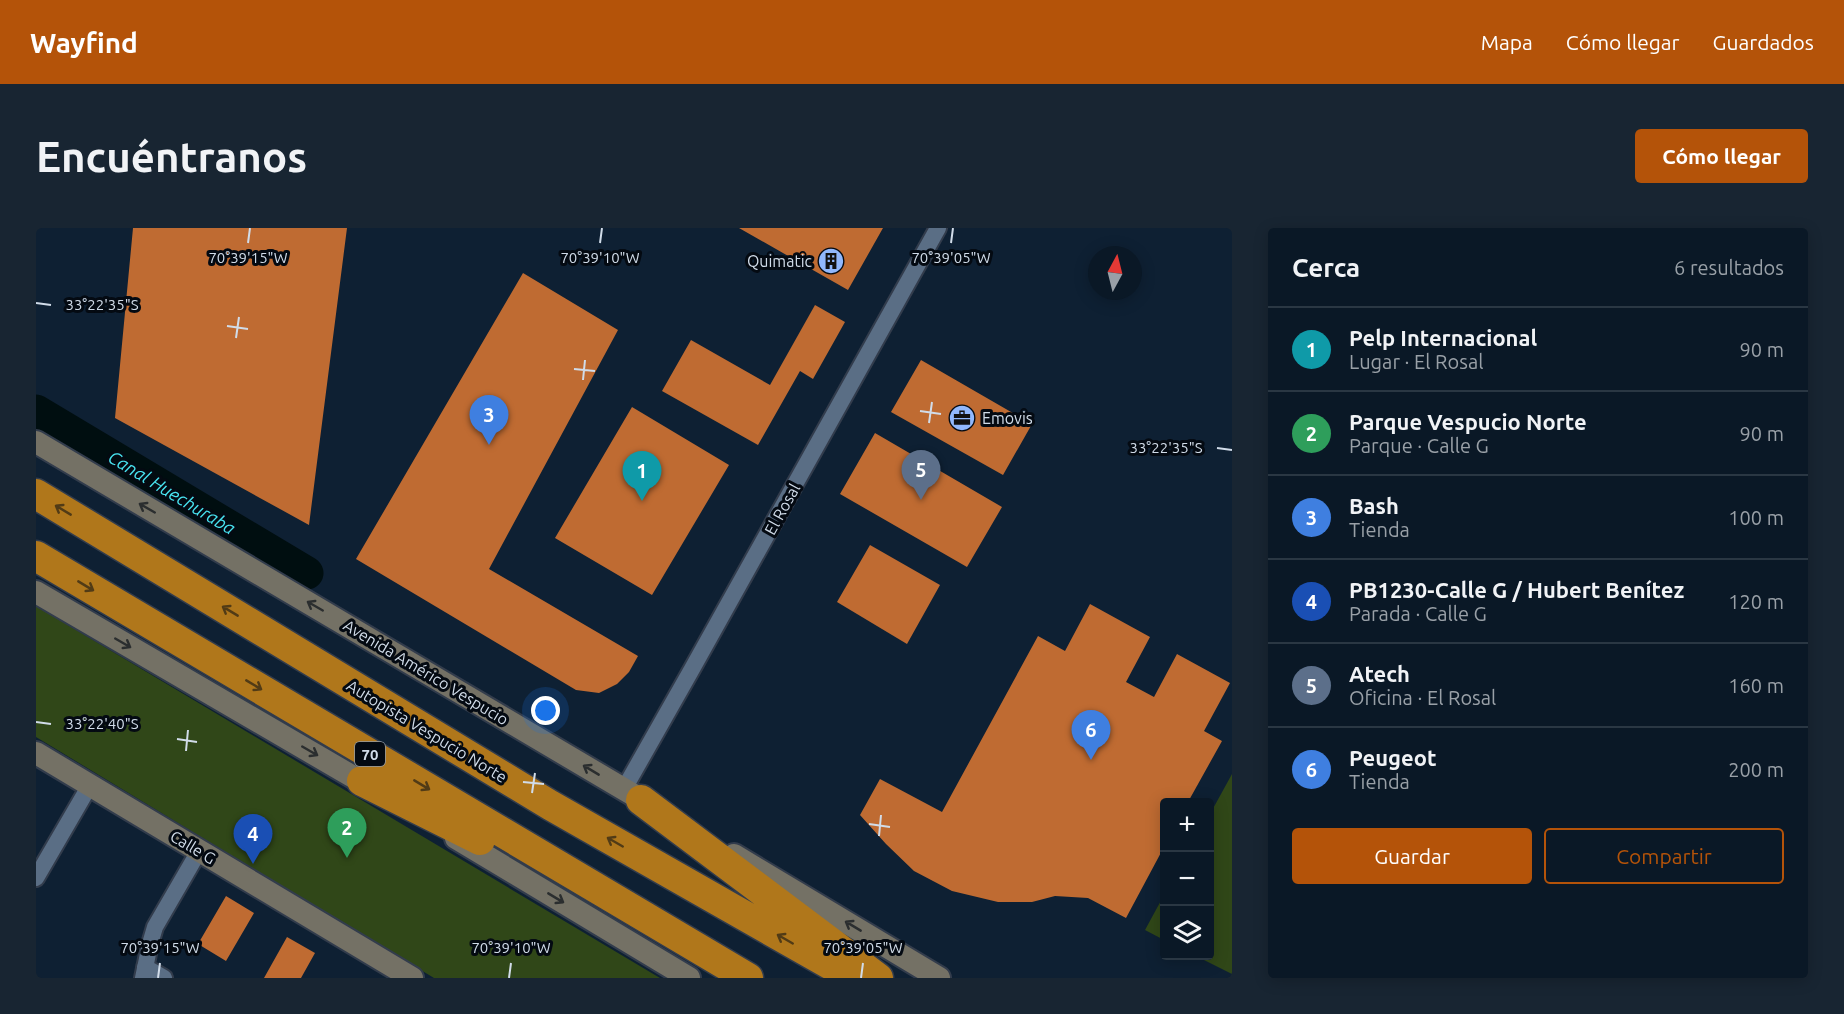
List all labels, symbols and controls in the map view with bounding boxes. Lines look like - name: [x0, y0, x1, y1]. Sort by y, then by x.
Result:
- text: Wayfind: [30, 27, 138, 58]
- text: Mapa: [1481, 30, 1533, 54]
- text: Cómo llegar: [1566, 30, 1680, 54]
- text: Guardados: [1713, 30, 1814, 54]
- button: Cómo llegar: [1635, 129, 1808, 183]
- text: Encuéntranos: [36, 133, 307, 180]
- building icon: Quimatic: [816, 246, 846, 276]
- north arrow: [1088, 246, 1142, 300]
- text: 70°39'15"W: [208, 249, 288, 266]
- text: 70°39'10"W: [560, 249, 640, 266]
- text: 70°39'05"W: [911, 249, 991, 266]
- place label: Quimatic: [747, 252, 813, 270]
- text: Cerca: [1292, 253, 1360, 282]
- text: 6 resultados: [1674, 256, 1784, 279]
- text: 33°22'35"S: [65, 296, 139, 313]
- text: Pelp Internacional: [1349, 325, 1537, 350]
- text: 1: [1306, 338, 1317, 361]
- text: 90 m: [1740, 338, 1784, 361]
- text: Lugar · El Rosal: [1349, 350, 1483, 373]
- pin: 3: [470, 396, 508, 445]
- office icon: Emovis: [947, 403, 977, 433]
- place label: Emovis: [982, 409, 1033, 427]
- text: Parque Vespucio Norte: [1349, 409, 1587, 434]
- text: 2: [1306, 422, 1317, 445]
- text: 90 m: [1740, 422, 1784, 445]
- text: Parque · Calle G: [1349, 434, 1489, 457]
- text: 33°22'35"S: [1129, 439, 1203, 456]
- water label: Canal Huechuraba: [105, 446, 239, 538]
- pin: 5: [902, 450, 940, 500]
- pin: 1: [622, 452, 662, 501]
- street label: El Rosal: [761, 480, 803, 538]
- text: Bash: [1349, 493, 1399, 518]
- one-way arrow: [139, 501, 156, 513]
- one-way arrow: [55, 504, 72, 516]
- text: 3: [1306, 506, 1317, 529]
- text: 100 m: [1728, 506, 1784, 529]
- text: Tienda: [1349, 518, 1410, 541]
- text: PB1230-Calle G / Hubert Benítez: [1349, 577, 1684, 602]
- one-way arrow: [77, 580, 94, 592]
- text: 4: [1306, 590, 1317, 613]
- text: 120 m: [1728, 590, 1784, 613]
- one-way arrow: [307, 600, 324, 612]
- text: Parada · Calle G: [1349, 602, 1487, 625]
- one-way arrow: [222, 605, 239, 617]
- street label: Avenida Américo Vespucio: [340, 616, 512, 728]
- one-way arrow: [114, 637, 131, 649]
- text: Atech: [1349, 661, 1410, 686]
- text: 5: [1306, 674, 1317, 697]
- text: 160 m: [1728, 674, 1784, 697]
- street label: Autopista Vespucio Norte: [344, 676, 510, 786]
- one-way arrow: [245, 680, 262, 692]
- text: Oficina · El Rosal: [1349, 686, 1496, 709]
- your location: [531, 696, 560, 725]
- pin: 6: [1072, 710, 1110, 760]
- text: 33°22'40"S: [65, 715, 139, 732]
- road number: 70: [355, 742, 385, 766]
- one-way arrow: [301, 745, 318, 757]
- text: Peugeot: [1349, 745, 1436, 770]
- text: 6: [1306, 758, 1317, 781]
- text: 200 m: [1728, 758, 1784, 781]
- one-way arrow: [583, 763, 600, 775]
- text: Tienda: [1349, 770, 1410, 793]
- one-way arrow: [413, 779, 430, 791]
- map controls: [1160, 798, 1214, 960]
- button: +: [1160, 798, 1214, 852]
- pin: 2: [328, 808, 366, 858]
- pin: 4: [234, 814, 272, 864]
- street label: Calle G: [167, 827, 219, 867]
- button: Guardar: [1292, 828, 1532, 884]
- button: Compartir: [1544, 828, 1784, 884]
- one-way arrow: [607, 836, 624, 848]
- button: −: [1160, 852, 1214, 906]
- one-way arrow: [547, 893, 564, 905]
- button: layers: [1160, 906, 1214, 960]
- one-way arrow: [845, 920, 862, 932]
- one-way arrow: [776, 932, 793, 944]
- text: 70°39'15"W: [120, 939, 200, 956]
- text: 70°39'10"W: [471, 939, 551, 956]
- text: 70°39'05"W: [823, 939, 903, 956]

